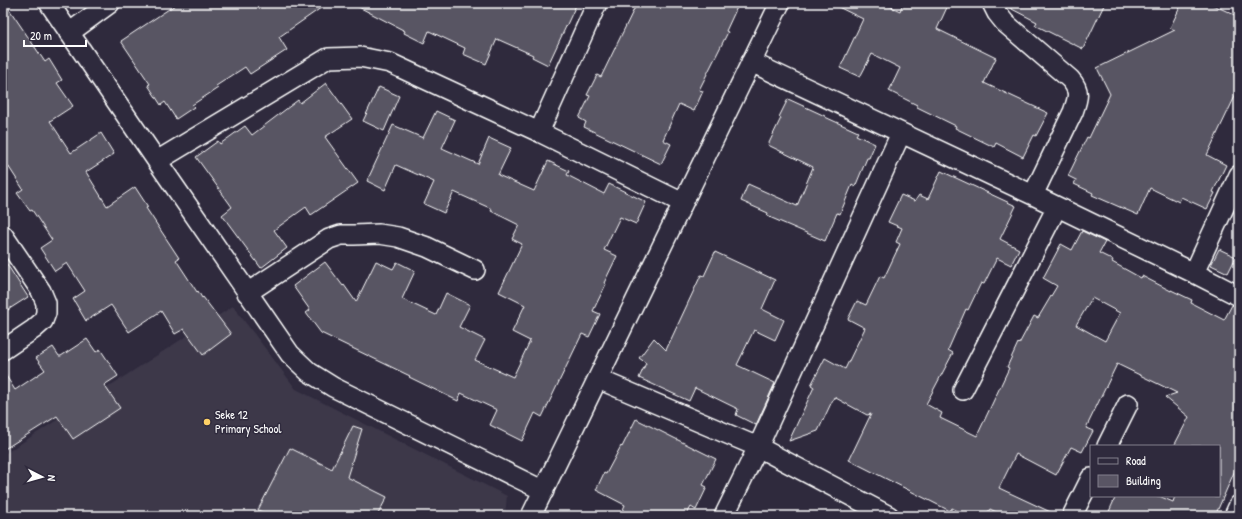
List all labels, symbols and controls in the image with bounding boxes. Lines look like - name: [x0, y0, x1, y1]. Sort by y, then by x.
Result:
- scale bar: [24, 22, 86, 48]
- text: 20 m: [30, 27, 52, 44]
- place label: Seke 12 Primary School: [215, 406, 282, 437]
- marker: Seke 12 Primary School: [202, 417, 212, 427]
- legend: [1090, 445, 1220, 497]
- text: Road: [1126, 452, 1146, 469]
- north arrow: [22, 457, 62, 497]
- text: Building: [1126, 472, 1161, 489]
- text: N: [45, 474, 59, 482]

